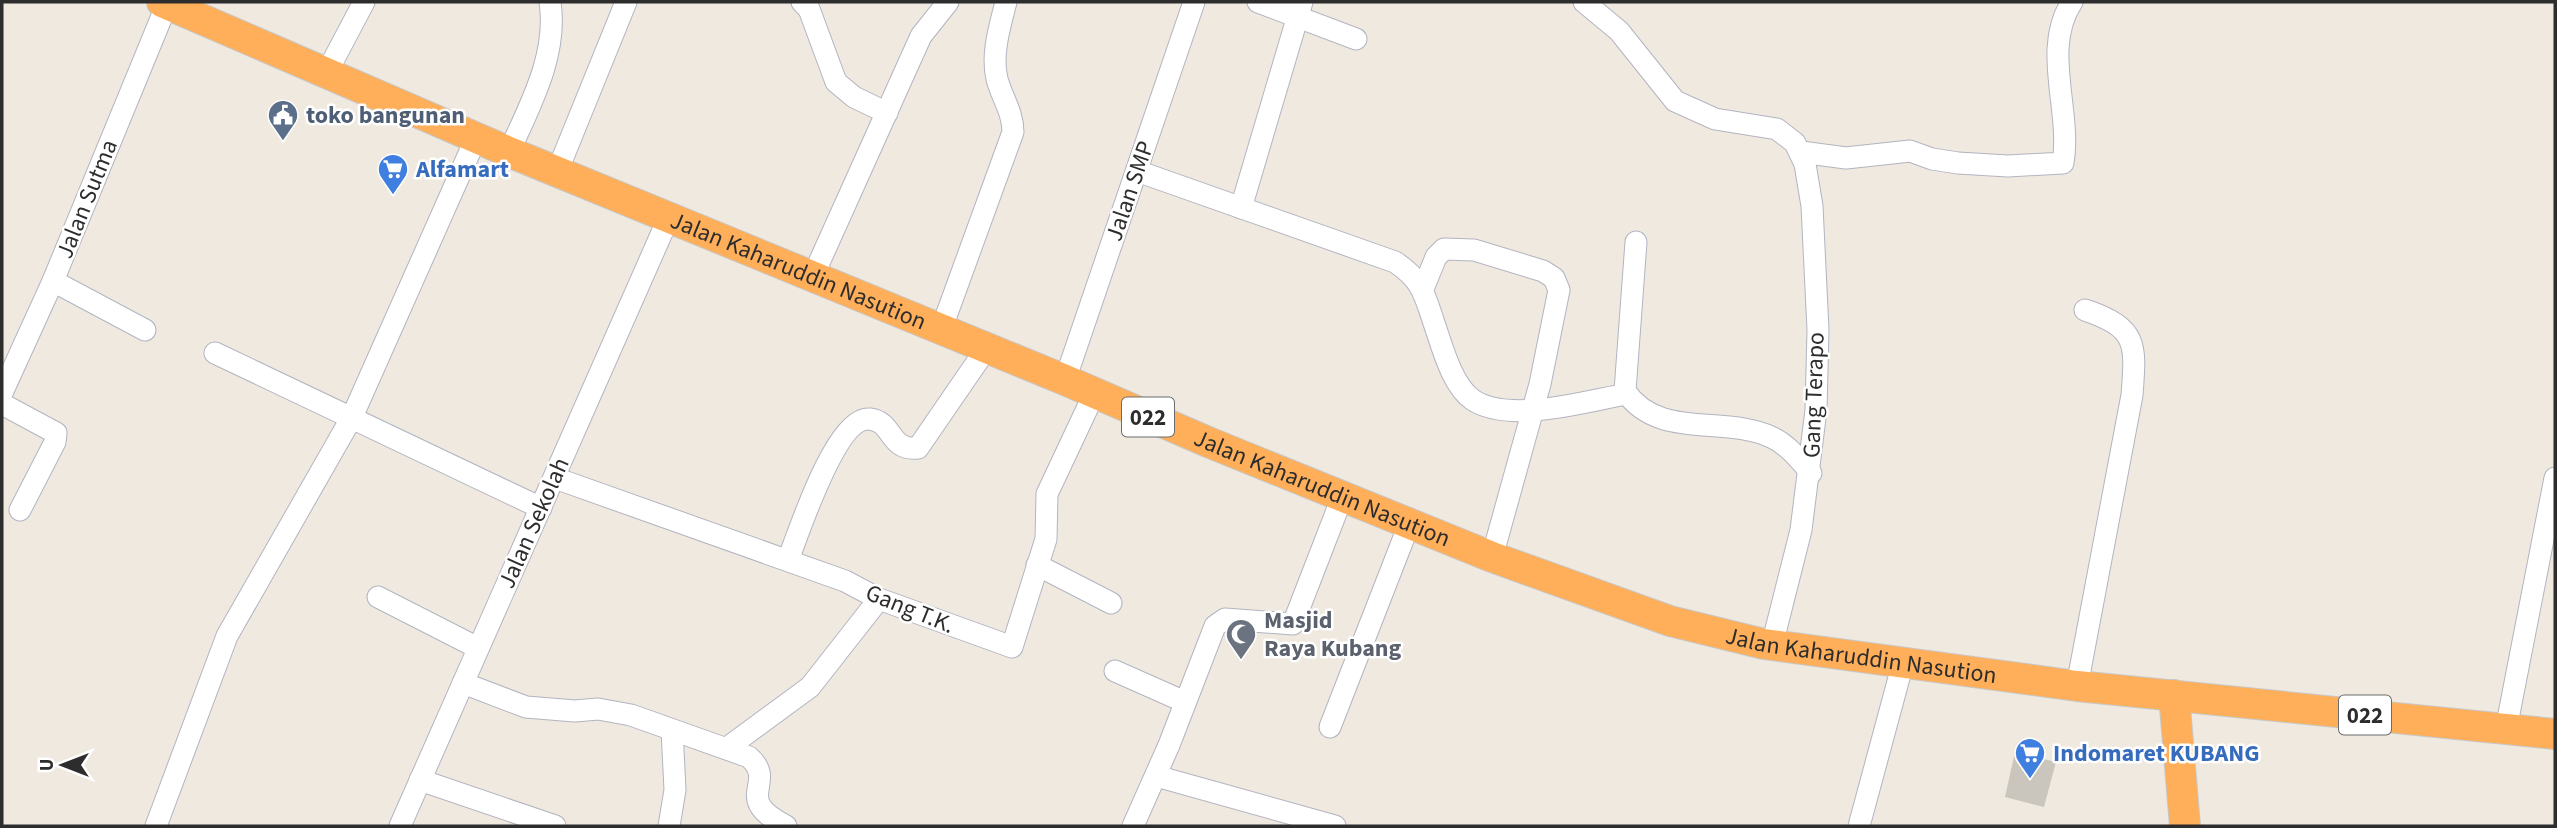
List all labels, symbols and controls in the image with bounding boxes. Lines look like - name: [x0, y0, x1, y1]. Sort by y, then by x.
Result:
- public building icon: toko bangunan: [266, 98, 300, 142]
- place label: toko bangunan: [306, 98, 465, 133]
- street label: Jalan Sutma: [47, 134, 127, 264]
- street label: Jalan SMP: [1097, 136, 1163, 246]
- supermarket icon: Alfamart: [376, 152, 410, 196]
- place label: Alfamart: [415, 152, 509, 187]
- street label: Jalan Kaharuddin Nasution: [665, 203, 932, 339]
- street label: Gang Terapo: [1794, 331, 1834, 459]
- road number: 022: [1122, 398, 1174, 436]
- street label: Jalan Kaharuddin Nasution: [1188, 420, 1456, 556]
- street label: Jalan Sekolah: [490, 452, 578, 594]
- street label: Gang T.K.: [860, 575, 960, 643]
- place label: Masjid Raya Kubang: [1264, 603, 1402, 666]
- mosque icon: Masjid Raya Kubang: [1224, 617, 1258, 661]
- street label: Jalan Kaharuddin Nasution: [1722, 618, 1999, 693]
- road number: 022: [2339, 695, 2391, 734]
- north arrow: [28, 730, 98, 800]
- supermarket icon: Indomaret KUBANG: [2013, 736, 2047, 780]
- place label: Indomaret KUBANG: [2053, 736, 2260, 771]
- text: U: [34, 759, 61, 771]

